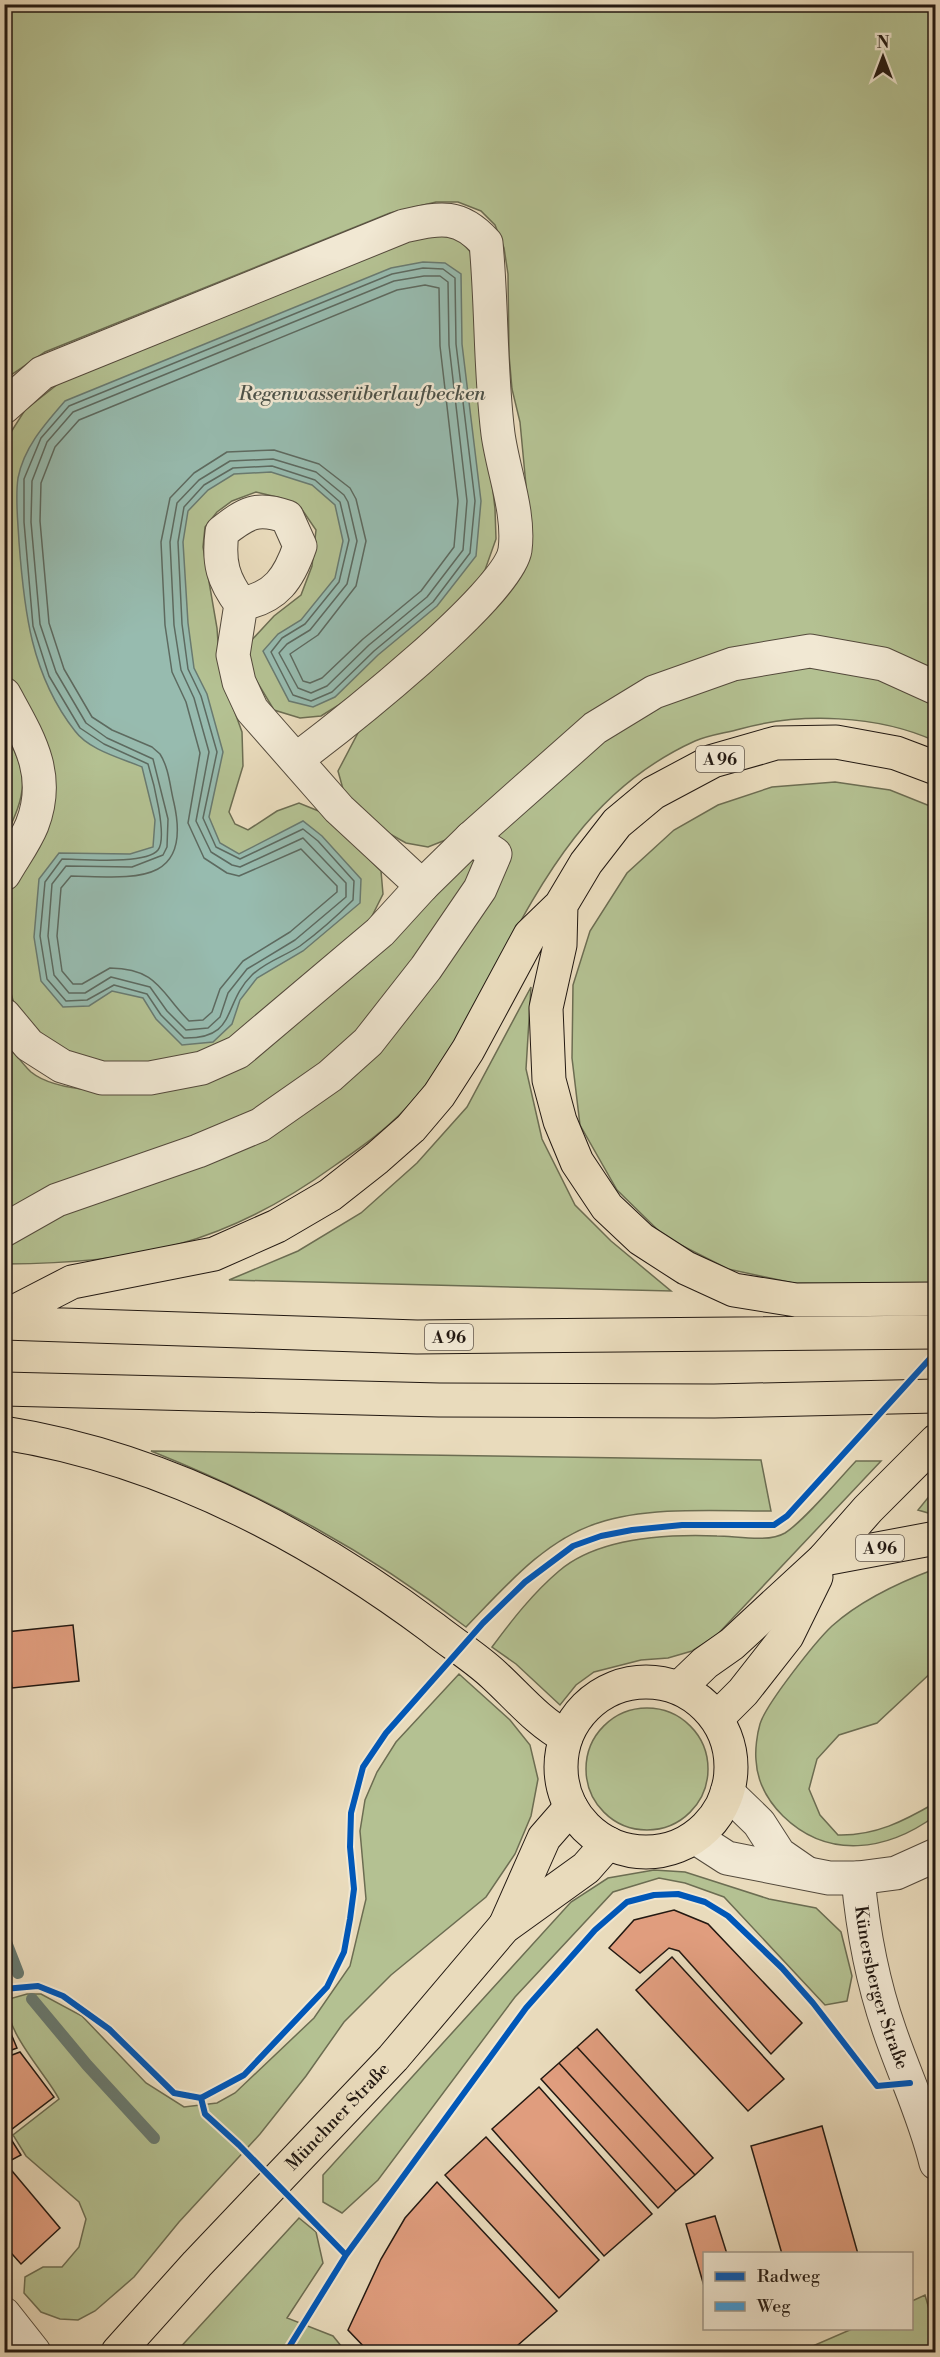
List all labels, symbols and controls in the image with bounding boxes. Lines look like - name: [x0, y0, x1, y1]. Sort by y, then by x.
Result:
- north arrow: [853, 27, 913, 87]
- text: N: [877, 33, 890, 53]
- water label: Regenwasserüberlaufbecken: [238, 382, 486, 407]
- road number: A 96: [696, 746, 744, 772]
- road number: A 96: [425, 1324, 473, 1350]
- road number: A 96: [856, 1535, 904, 1561]
- street label: Künersberger Straße: [849, 1904, 914, 2073]
- street label: Münchner Straße: [281, 2058, 395, 2176]
- legend: [703, 2252, 913, 2330]
- text: Radweg: [757, 2265, 821, 2288]
- text: Weg: [756, 2295, 791, 2318]

